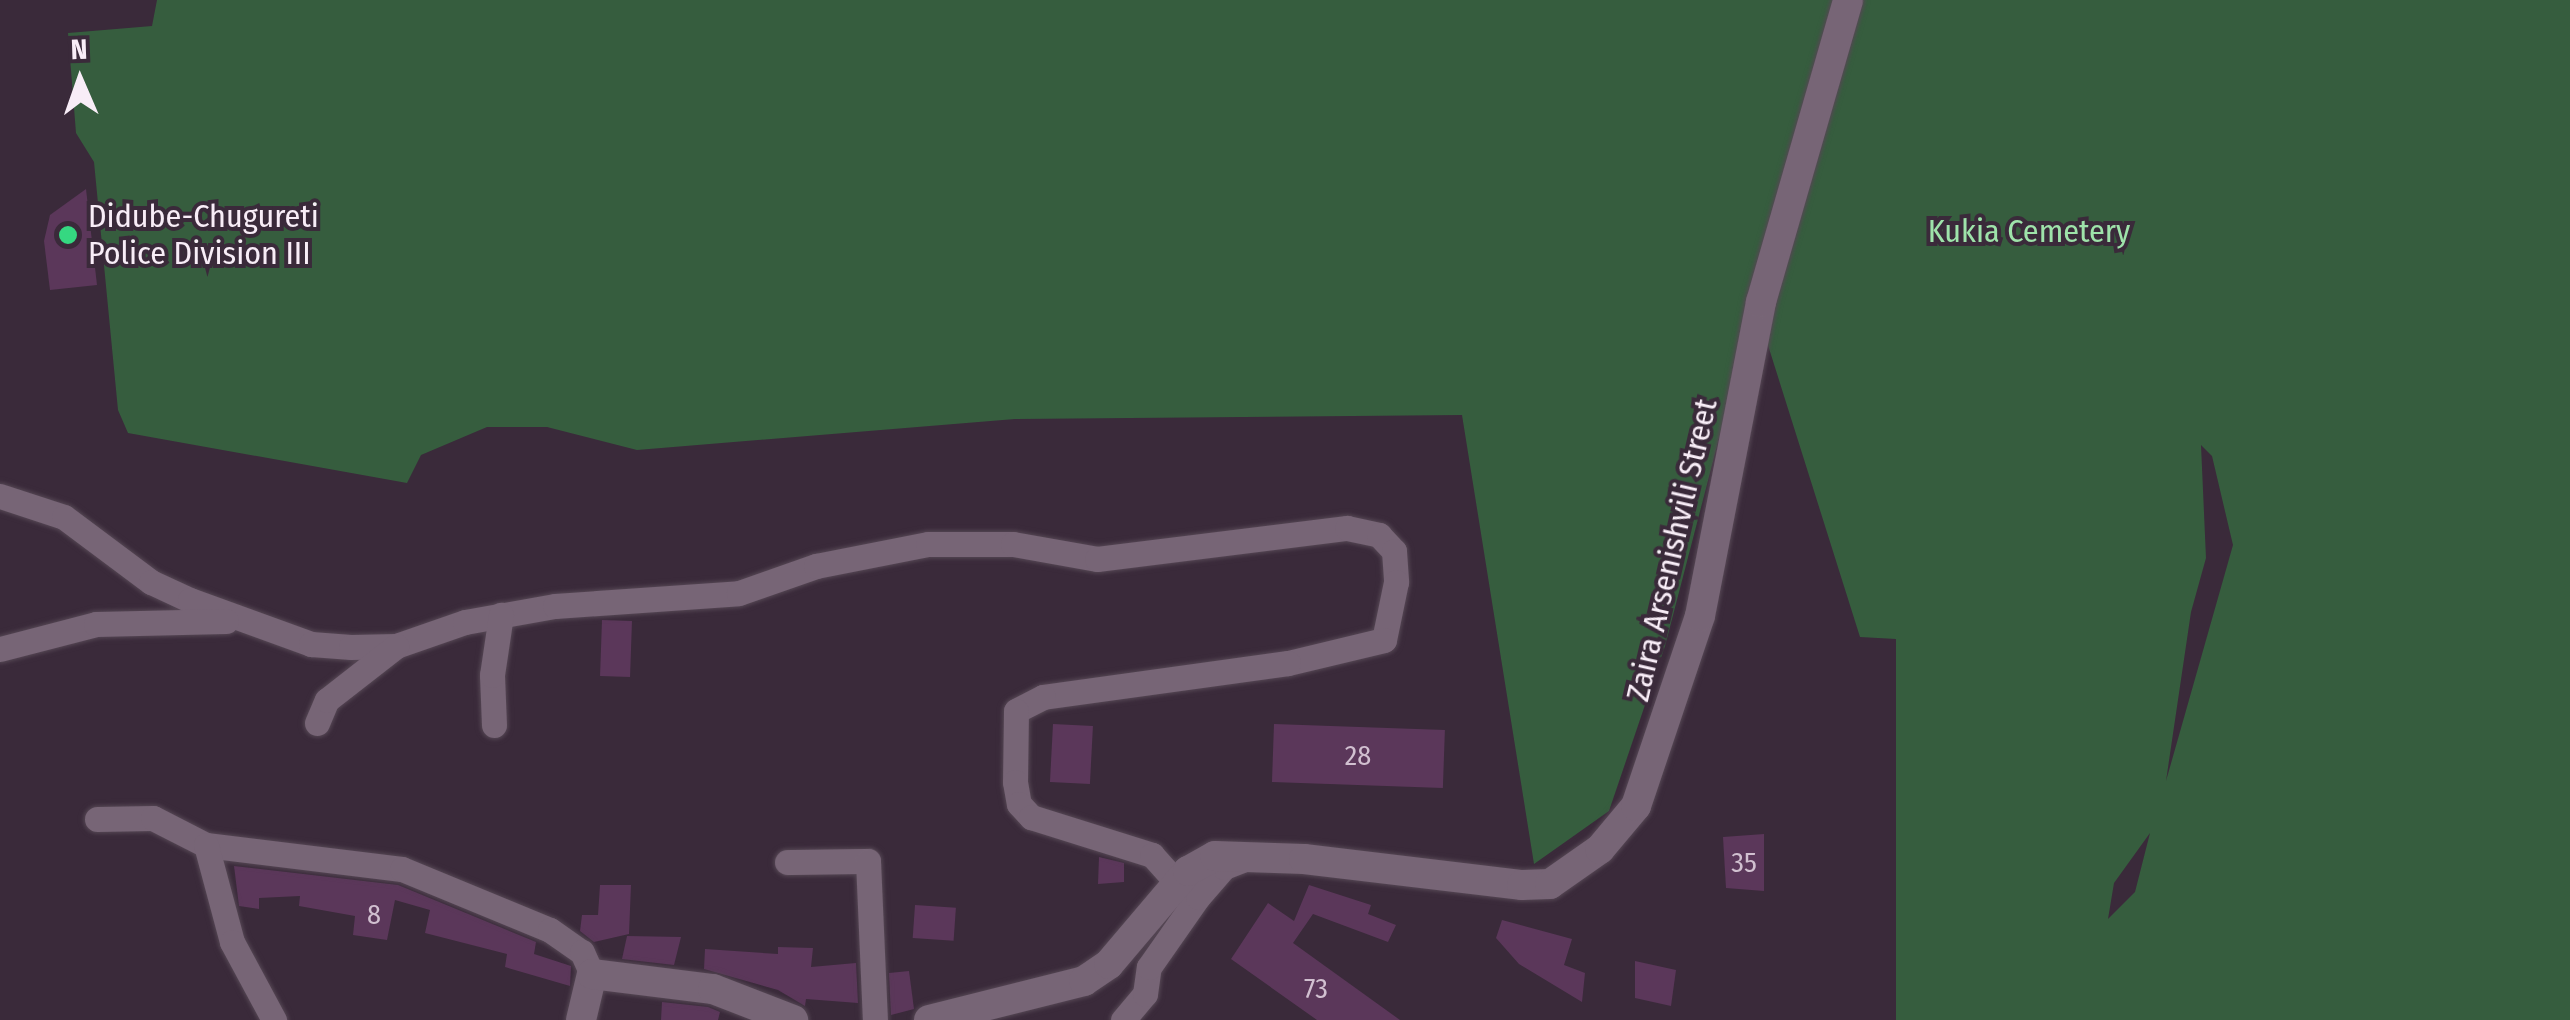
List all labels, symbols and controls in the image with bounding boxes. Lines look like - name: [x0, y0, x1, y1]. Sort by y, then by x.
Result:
- north arrow: [30, 30, 130, 130]
- text: N: [70, 33, 88, 66]
- place label: Didube-Chugureti Police Division III: [88, 198, 319, 273]
- park label: Kukia Cemetery: [1928, 212, 2130, 250]
- marker: Didube-Chugureti Police Division III: [57, 224, 79, 246]
- street label: Zaira Arsenishvili Street: [1619, 395, 1725, 705]
- house number: 28: [1345, 739, 1371, 773]
- house number: 35: [1731, 846, 1757, 880]
- house number: 8: [367, 898, 381, 932]
- house number: 73: [1304, 972, 1328, 1006]

